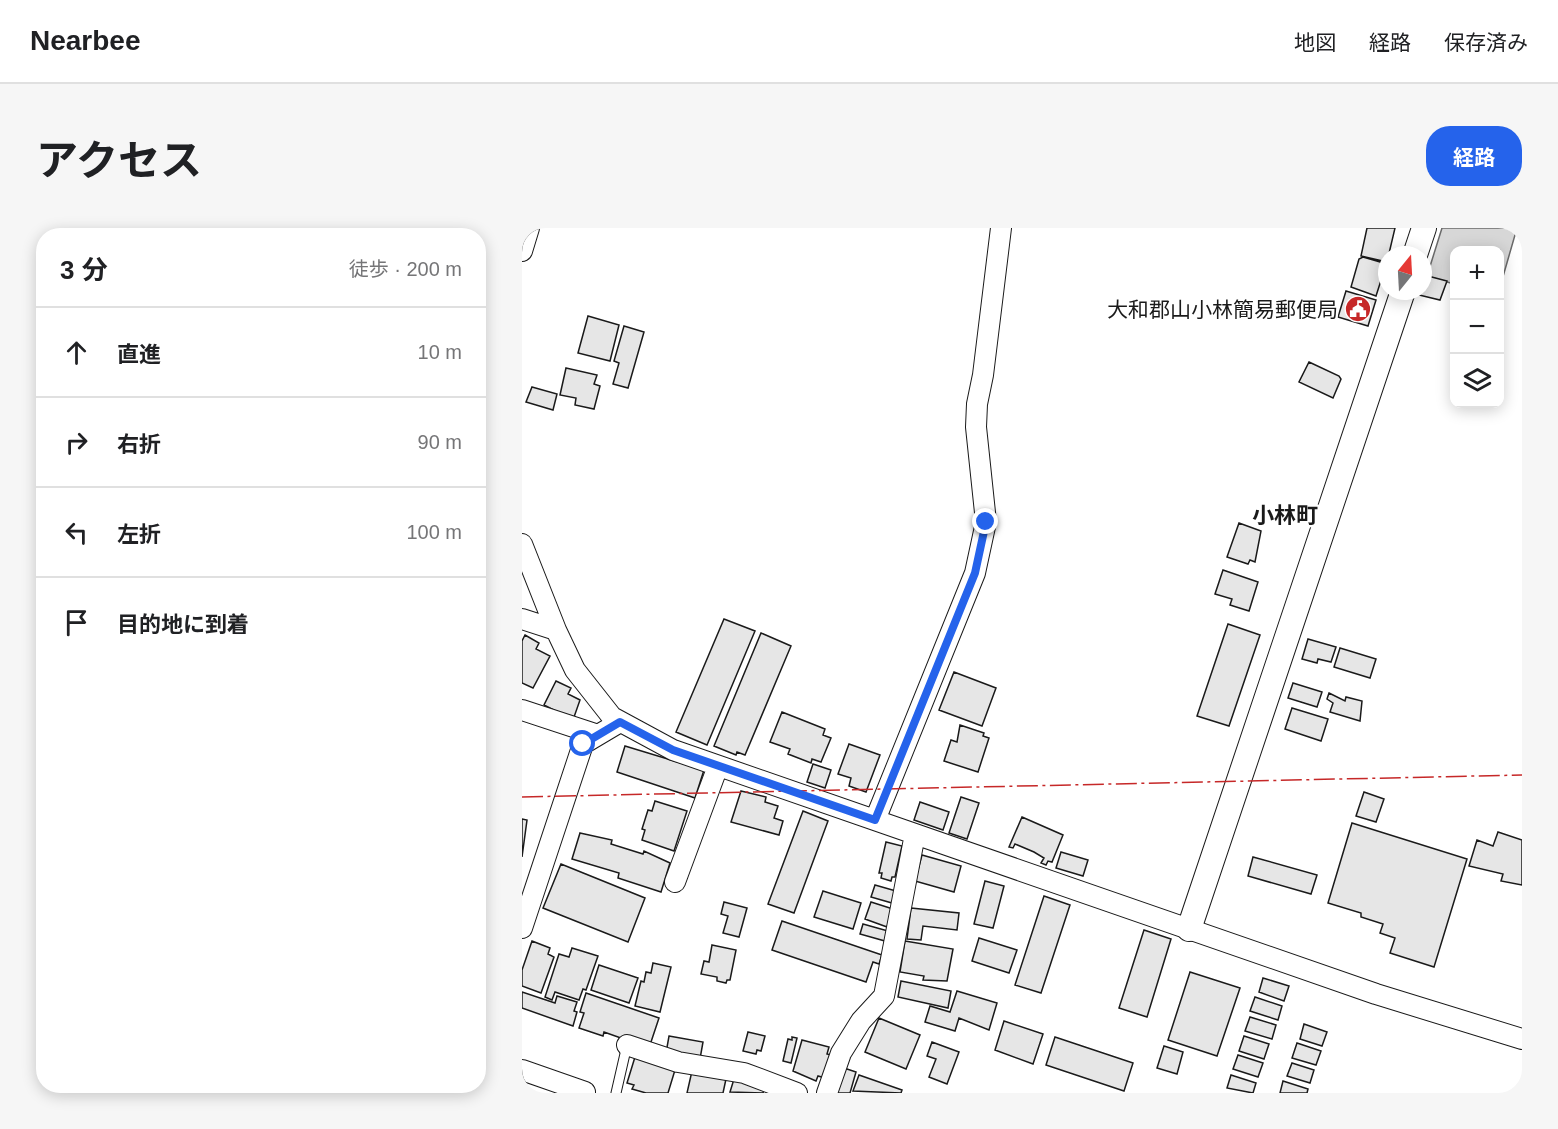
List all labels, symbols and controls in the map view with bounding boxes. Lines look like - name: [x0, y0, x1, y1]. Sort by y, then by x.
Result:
- text: Nearbee: [30, 25, 141, 56]
- text: 地図: [1294, 31, 1336, 54]
- text: 経路: [1369, 31, 1411, 54]
- text: 保存済み: [1444, 31, 1528, 54]
- button: 経路: [1426, 126, 1522, 186]
- text: アクセス: [36, 137, 202, 184]
- north arrow: [1378, 246, 1432, 300]
- map controls: [1450, 246, 1504, 408]
- button: +: [1450, 246, 1504, 300]
- text: 3 分: [60, 255, 108, 285]
- text: 徒歩 · 200 m: [349, 258, 462, 280]
- public building icon: 大和郡山小林簡易郵便局: [1343, 294, 1373, 324]
- place label: 大和郡山小林簡易郵便局: [1107, 298, 1338, 321]
- button: −: [1450, 300, 1504, 354]
- icon: ahead: [60, 336, 93, 369]
- text: 10 m: [418, 341, 462, 363]
- text: 直進: [117, 342, 161, 367]
- button: layers: [1450, 354, 1504, 408]
- icon: right: [60, 426, 93, 459]
- text: 90 m: [418, 431, 462, 453]
- text: 右折: [117, 432, 161, 457]
- district label: 小林町: [1252, 503, 1318, 528]
- route end: [972, 508, 998, 534]
- icon: left: [60, 516, 93, 549]
- text: 100 m: [406, 521, 462, 543]
- text: 左折: [117, 522, 161, 547]
- icon: arrive: [60, 606, 93, 639]
- text: 目的地に到着: [117, 612, 249, 637]
- route start: [569, 730, 595, 756]

